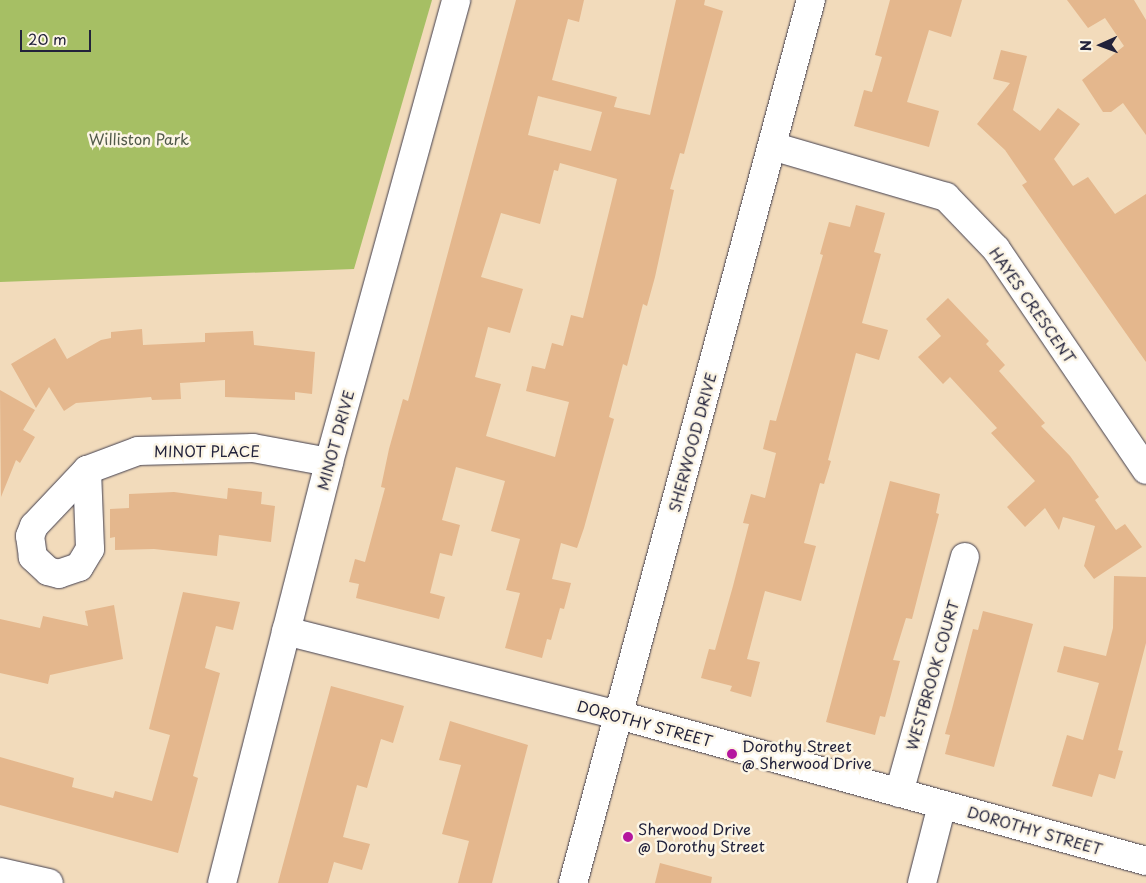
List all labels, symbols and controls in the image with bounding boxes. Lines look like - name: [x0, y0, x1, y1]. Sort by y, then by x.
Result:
- scale bar: [22, 20, 94, 52]
- north arrow: [1076, 20, 1126, 70]
- text: 20 m: [28, 27, 67, 50]
- text: N: [1075, 40, 1096, 51]
- park label: Williston Park: [89, 130, 189, 148]
- street label: HAYES CRESCENT: [986, 244, 1080, 366]
- street label: SHERWOOD DRIVE: [665, 370, 719, 514]
- street label: MINOT DRIVE: [313, 388, 357, 492]
- street label: MINOT PLACE: [154, 442, 260, 460]
- street label: WESTBROOK COURT: [902, 597, 962, 753]
- street label: DOROTHY STREET: [575, 696, 715, 750]
- place label: Dorothy Street @ Sherwood Drive: [742, 736, 873, 771]
- marker: Dorothy Street @ Sherwood Drive: [726, 748, 738, 760]
- street label: DOROTHY STREET: [966, 802, 1104, 858]
- place label: Sherwood Drive @ Dorothy Street: [638, 819, 765, 854]
- marker: Sherwood Drive @ Dorothy Street: [622, 831, 634, 843]

